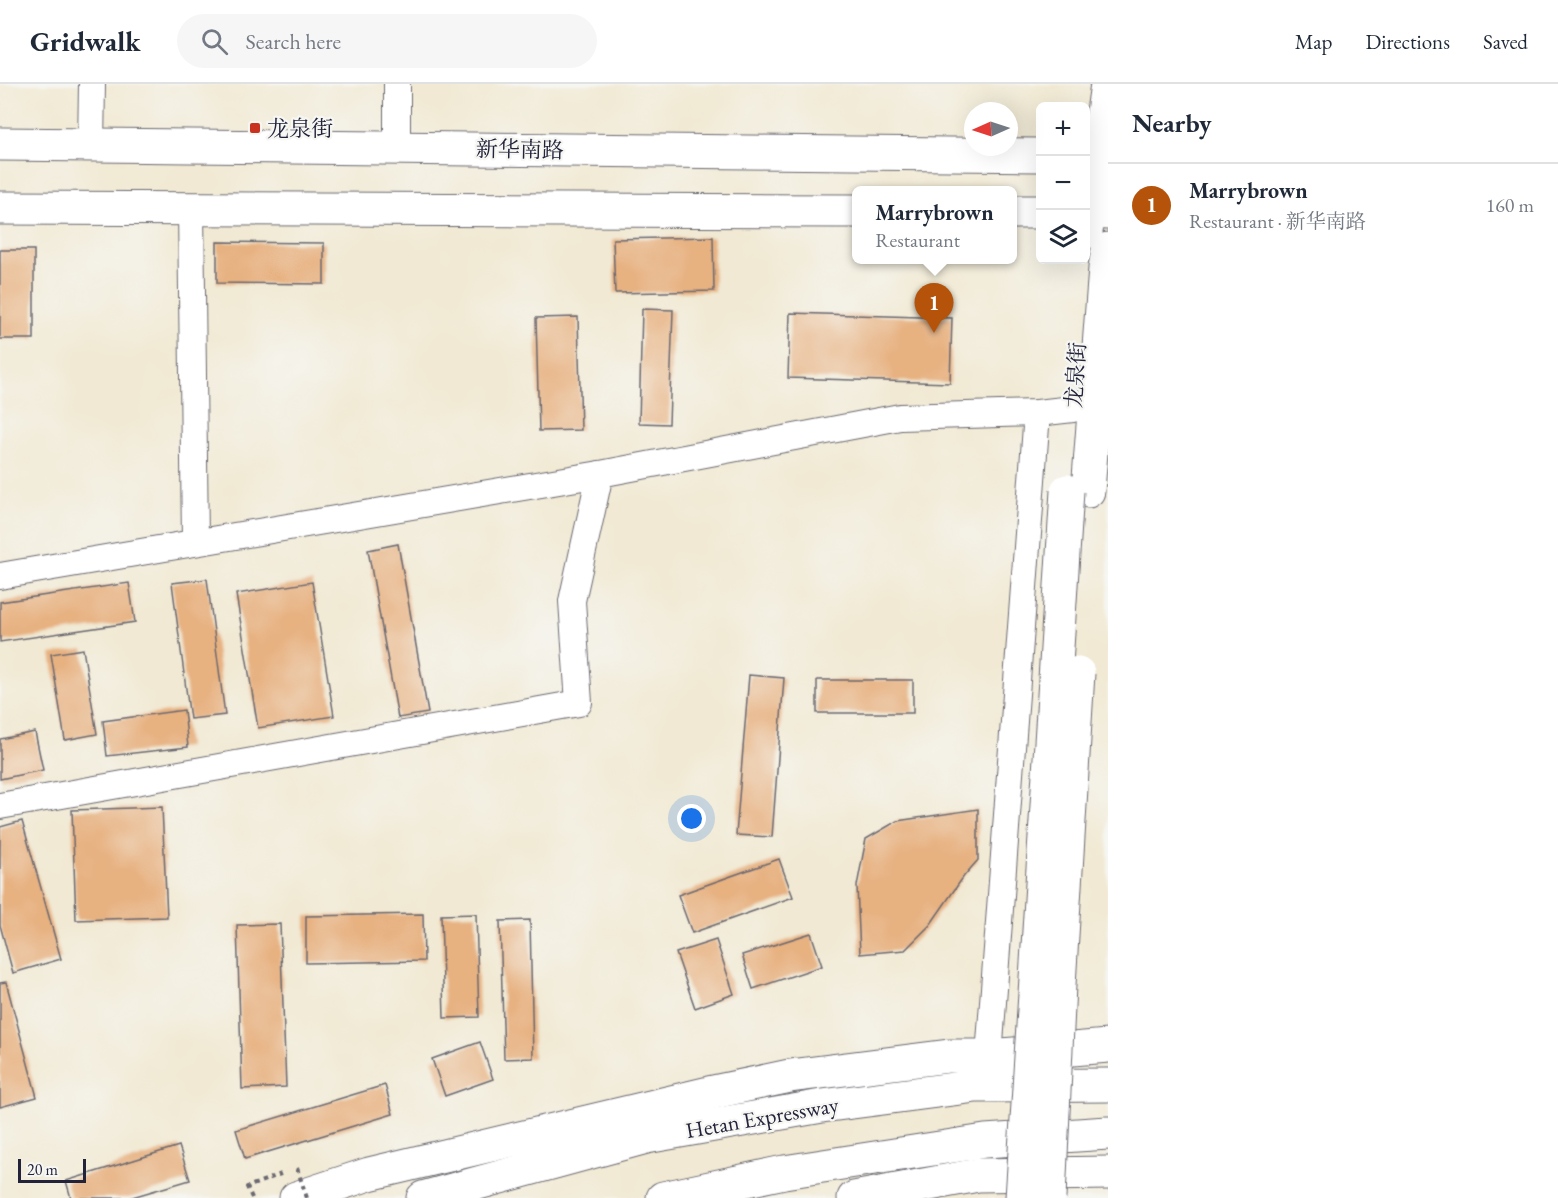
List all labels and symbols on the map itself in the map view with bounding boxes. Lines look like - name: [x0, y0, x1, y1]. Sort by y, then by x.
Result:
- north arrow: [964, 102, 1018, 156]
- place label: 龙泉街: [267, 114, 333, 143]
- marker: 龙泉街: [248, 121, 262, 135]
- street label: 新华南路: [476, 134, 564, 165]
- pin: 1: [914, 284, 954, 333]
- street label: 龙泉街: [1059, 341, 1092, 409]
- your location: [677, 804, 706, 833]
- street label: Hetan Expressway: [684, 1090, 841, 1145]
- scale bar: [18, 1156, 86, 1184]

